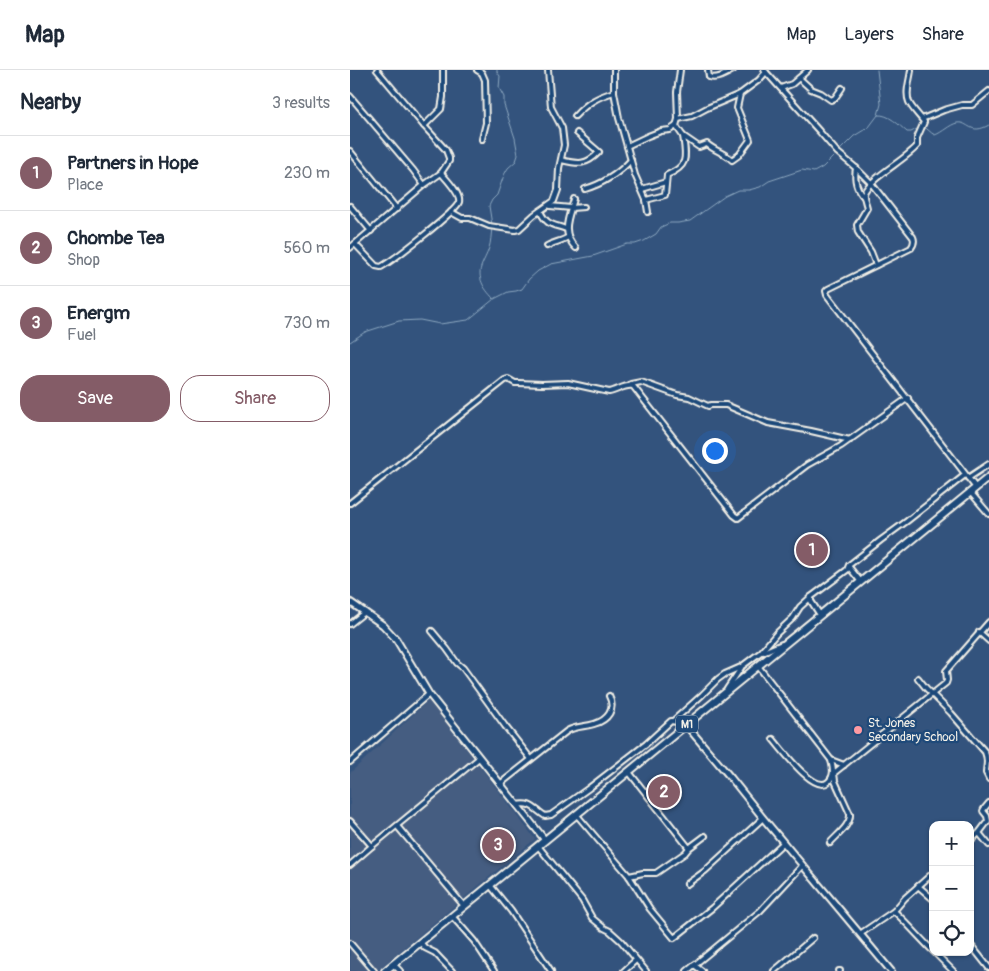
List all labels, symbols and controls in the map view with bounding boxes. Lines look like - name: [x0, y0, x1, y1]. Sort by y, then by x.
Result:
- text: Map: [25, 20, 65, 49]
- text: Map: [787, 23, 816, 46]
- text: Layers: [844, 23, 894, 46]
- text: Share: [922, 23, 964, 46]
- text: Nearby: [20, 89, 81, 116]
- text: 3 results: [272, 93, 330, 113]
- text: Partners in Hope: [67, 151, 198, 175]
- text: 1: [33, 163, 39, 183]
- text: 230 m: [284, 163, 330, 183]
- text: Place: [67, 175, 103, 195]
- text: Chombe Tea: [67, 226, 165, 250]
- text: 2: [32, 238, 40, 258]
- text: 560 m: [283, 238, 330, 258]
- text: Shop: [67, 250, 100, 270]
- text: Energm: [67, 301, 130, 325]
- text: 3: [32, 313, 40, 333]
- text: 730 m: [284, 313, 330, 333]
- text: Fuel: [67, 325, 96, 345]
- button: Save: [20, 375, 170, 422]
- button: Share: [180, 375, 330, 422]
- your location: [702, 438, 728, 464]
- pin: 1: [796, 531, 828, 569]
- road number: M1: [676, 716, 698, 732]
- place label: St. Jones Secondary School: [868, 716, 958, 745]
- marker: St. Jones Secondary School: [852, 724, 864, 736]
- pin: 2: [648, 773, 680, 811]
- map controls: [929, 821, 974, 956]
- button: +: [929, 821, 974, 866]
- pin: 3: [482, 826, 514, 864]
- button: −: [929, 866, 974, 911]
- button: locate: [929, 911, 974, 956]

